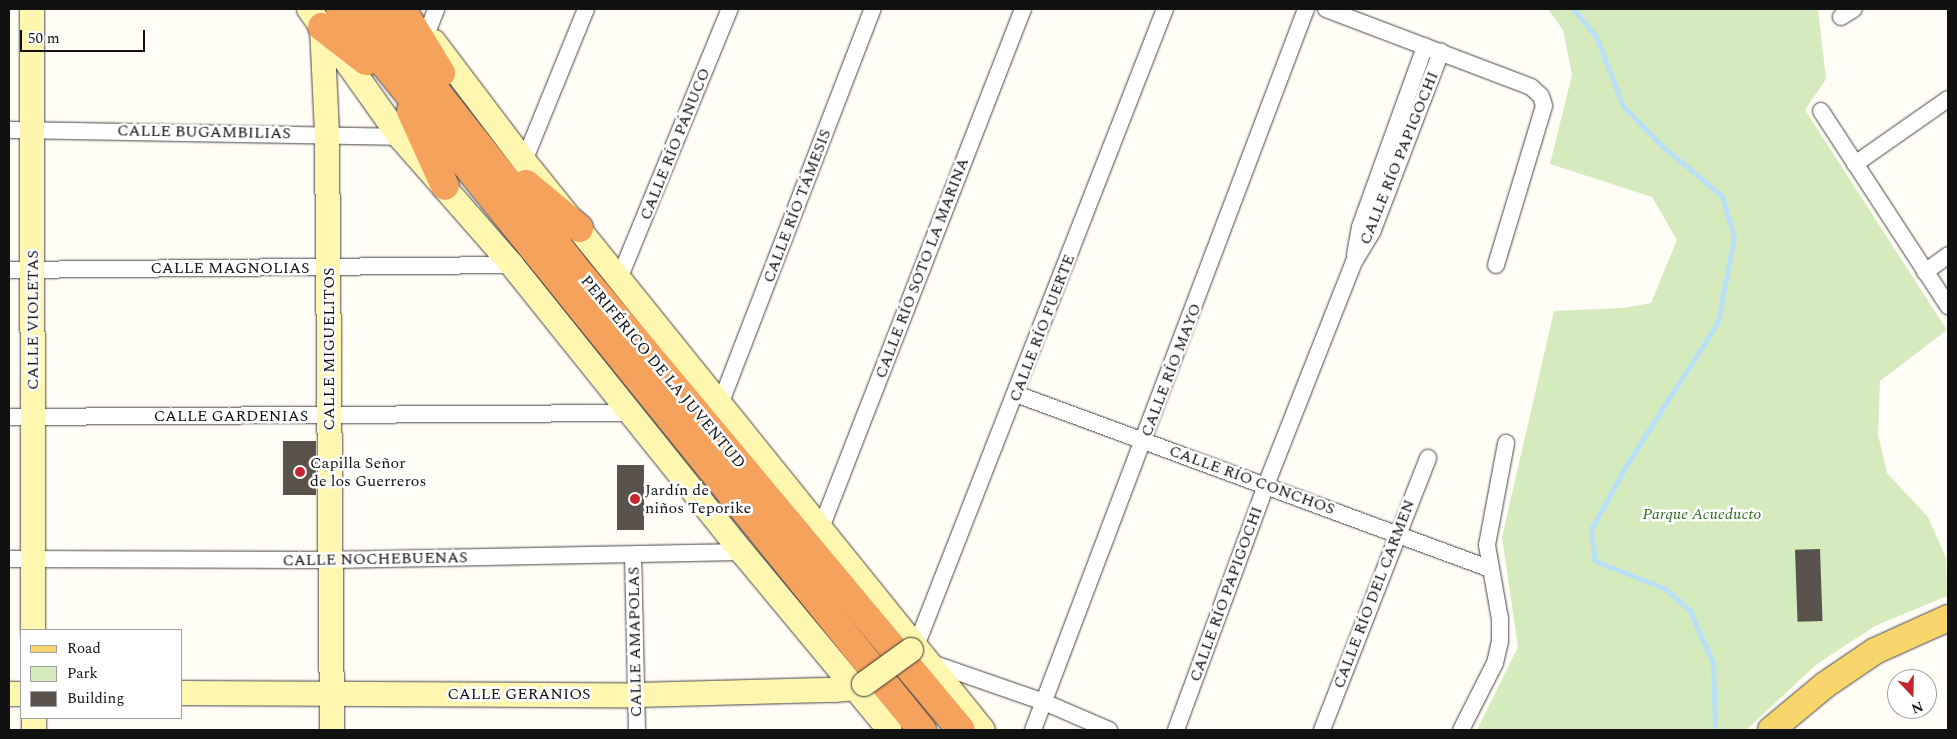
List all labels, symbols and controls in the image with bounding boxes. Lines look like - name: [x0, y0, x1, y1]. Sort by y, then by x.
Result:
- scale bar: [22, 20, 148, 52]
- text: 50 m: [28, 27, 60, 50]
- street label: CALLE RÍO PÁNUCO: [636, 65, 714, 223]
- street label: CALLE RÍO PAPIGOCHI: [1355, 69, 1443, 247]
- street label: CALLE BUGAMBILIAS: [117, 121, 291, 143]
- street label: CALLE RÍO TÁMESIS: [759, 127, 835, 285]
- street label: CALLE RÍO SOTO LA MARINA: [871, 155, 973, 381]
- street label: CALLE VIOLETAS: [23, 250, 43, 390]
- street label: CALLE RÍO FUERTE: [1005, 252, 1079, 404]
- street label: CALLE MAGNOLIAS: [150, 258, 310, 278]
- street label: CALLE MIGUELITOS: [319, 267, 339, 431]
- street label: PERIFÉRICO DE LA JUVENTUD: [577, 272, 749, 472]
- street label: CALLE RÍO MAYO: [1137, 301, 1205, 439]
- street label: CALLE GARDENIAS: [154, 406, 308, 426]
- street label: CALLE RÍO CONCHOS: [1167, 441, 1337, 519]
- place label: Capilla Señor de los Guerreros: [310, 453, 426, 491]
- marker: Capilla Señor de los Guerreros: [294, 466, 306, 478]
- place label: Jardín de niños Teporike: [645, 480, 751, 518]
- marker: Jardín de niños Teporike: [629, 493, 641, 505]
- street label: CALLE RÍO DEL CARMEN: [1329, 497, 1419, 691]
- street label: CALLE RÍO PAPIGOCHI: [1185, 504, 1267, 684]
- park label: Parque Acueducto: [1643, 504, 1761, 524]
- street label: CALLE NOCHEBUENAS: [282, 548, 468, 570]
- street label: CALLE AMAPOLAS: [624, 567, 646, 717]
- legend: [20, 629, 182, 719]
- text: Road: [67, 637, 101, 660]
- text: Park: [67, 662, 98, 685]
- north arrow: [1887, 669, 1937, 719]
- street label: CALLE GERANIOS: [447, 684, 591, 704]
- text: Building: [67, 687, 124, 710]
- text: N: [1908, 696, 1926, 719]

